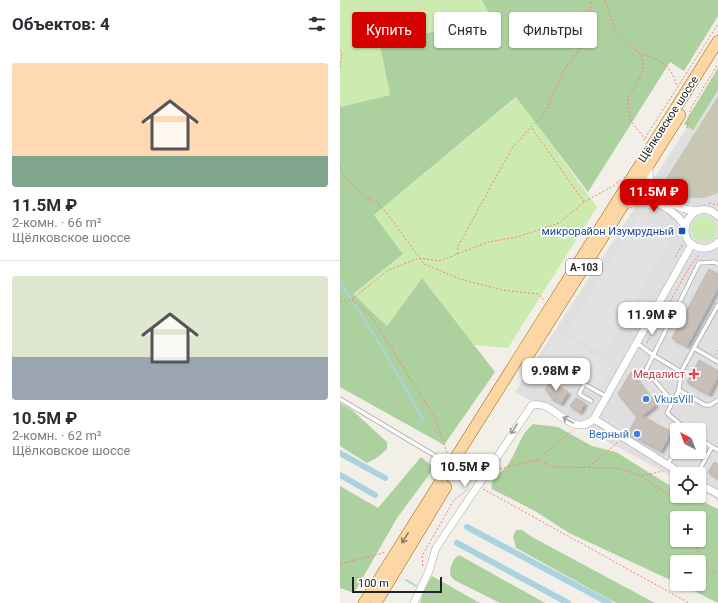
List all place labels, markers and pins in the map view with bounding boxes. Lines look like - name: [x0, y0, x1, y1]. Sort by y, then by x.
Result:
- pin: 11.5M ₽: [617, 179, 691, 213]
- place label: микрорайон Изумрудный: [542, 225, 674, 238]
- marker: микрорайон Изумрудный: [677, 226, 687, 236]
- pin: 11.9M ₽: [615, 302, 689, 336]
- pin: 9.98M ₽: [519, 358, 593, 392]
- place label: Медалист: [633, 368, 686, 381]
- marker: Медалист: [688, 368, 700, 380]
- place label: VkusVill: [654, 393, 693, 406]
- marker: VkusVill: [641, 394, 651, 404]
- place label: Верный: [589, 428, 629, 441]
- marker: Верный: [632, 429, 642, 439]
- pin: 10.5M ₽: [428, 454, 502, 488]

